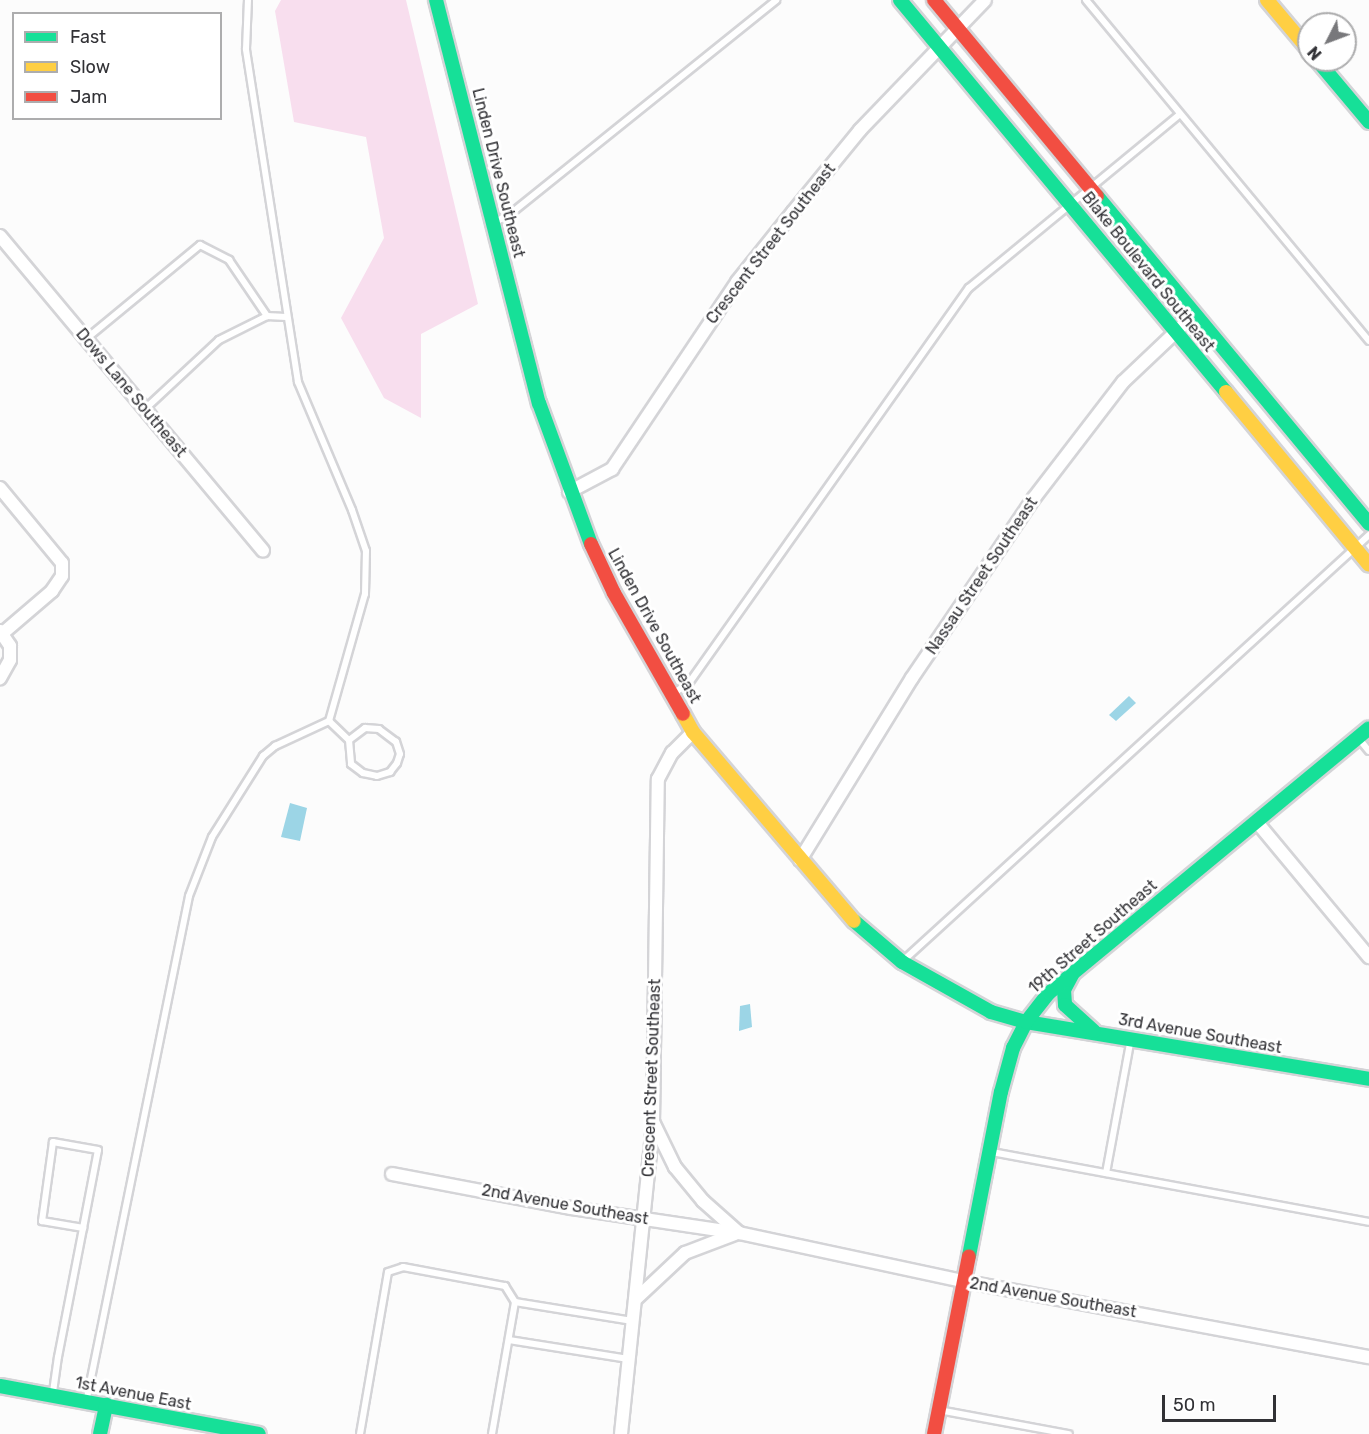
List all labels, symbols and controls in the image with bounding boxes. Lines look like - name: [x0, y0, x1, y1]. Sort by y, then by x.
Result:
- legend: [12, 12, 222, 120]
- north arrow: [1297, 12, 1357, 72]
- text: Fast: [70, 26, 106, 48]
- text: N: [1304, 42, 1326, 64]
- text: Slow: [70, 56, 110, 78]
- text: Jam: [70, 86, 107, 108]
- street label: Linden Drive Southeast: [468, 86, 528, 260]
- street label: Crescent Street Southeast: [702, 160, 840, 328]
- street label: Blake Boulevard Southeast: [1078, 188, 1218, 356]
- street label: Dows Lane Southeast: [72, 325, 190, 461]
- street label: Nassau Street Southeast: [922, 494, 1042, 658]
- street label: Linden Drive Southeast: [603, 545, 705, 707]
- street label: 19th Street Southeast: [1025, 876, 1161, 998]
- street label: Crescent Street Southeast: [639, 979, 665, 1177]
- street label: 3rd Avenue Southeast: [1117, 1010, 1283, 1058]
- street label: 2nd Avenue Southeast: [480, 1181, 650, 1229]
- street label: 2nd Avenue Southeast: [968, 1274, 1138, 1322]
- street label: 1st Avenue East: [73, 1373, 193, 1415]
- scale bar: [1165, 1383, 1279, 1421]
- text: 50 m: [1173, 1394, 1216, 1416]

